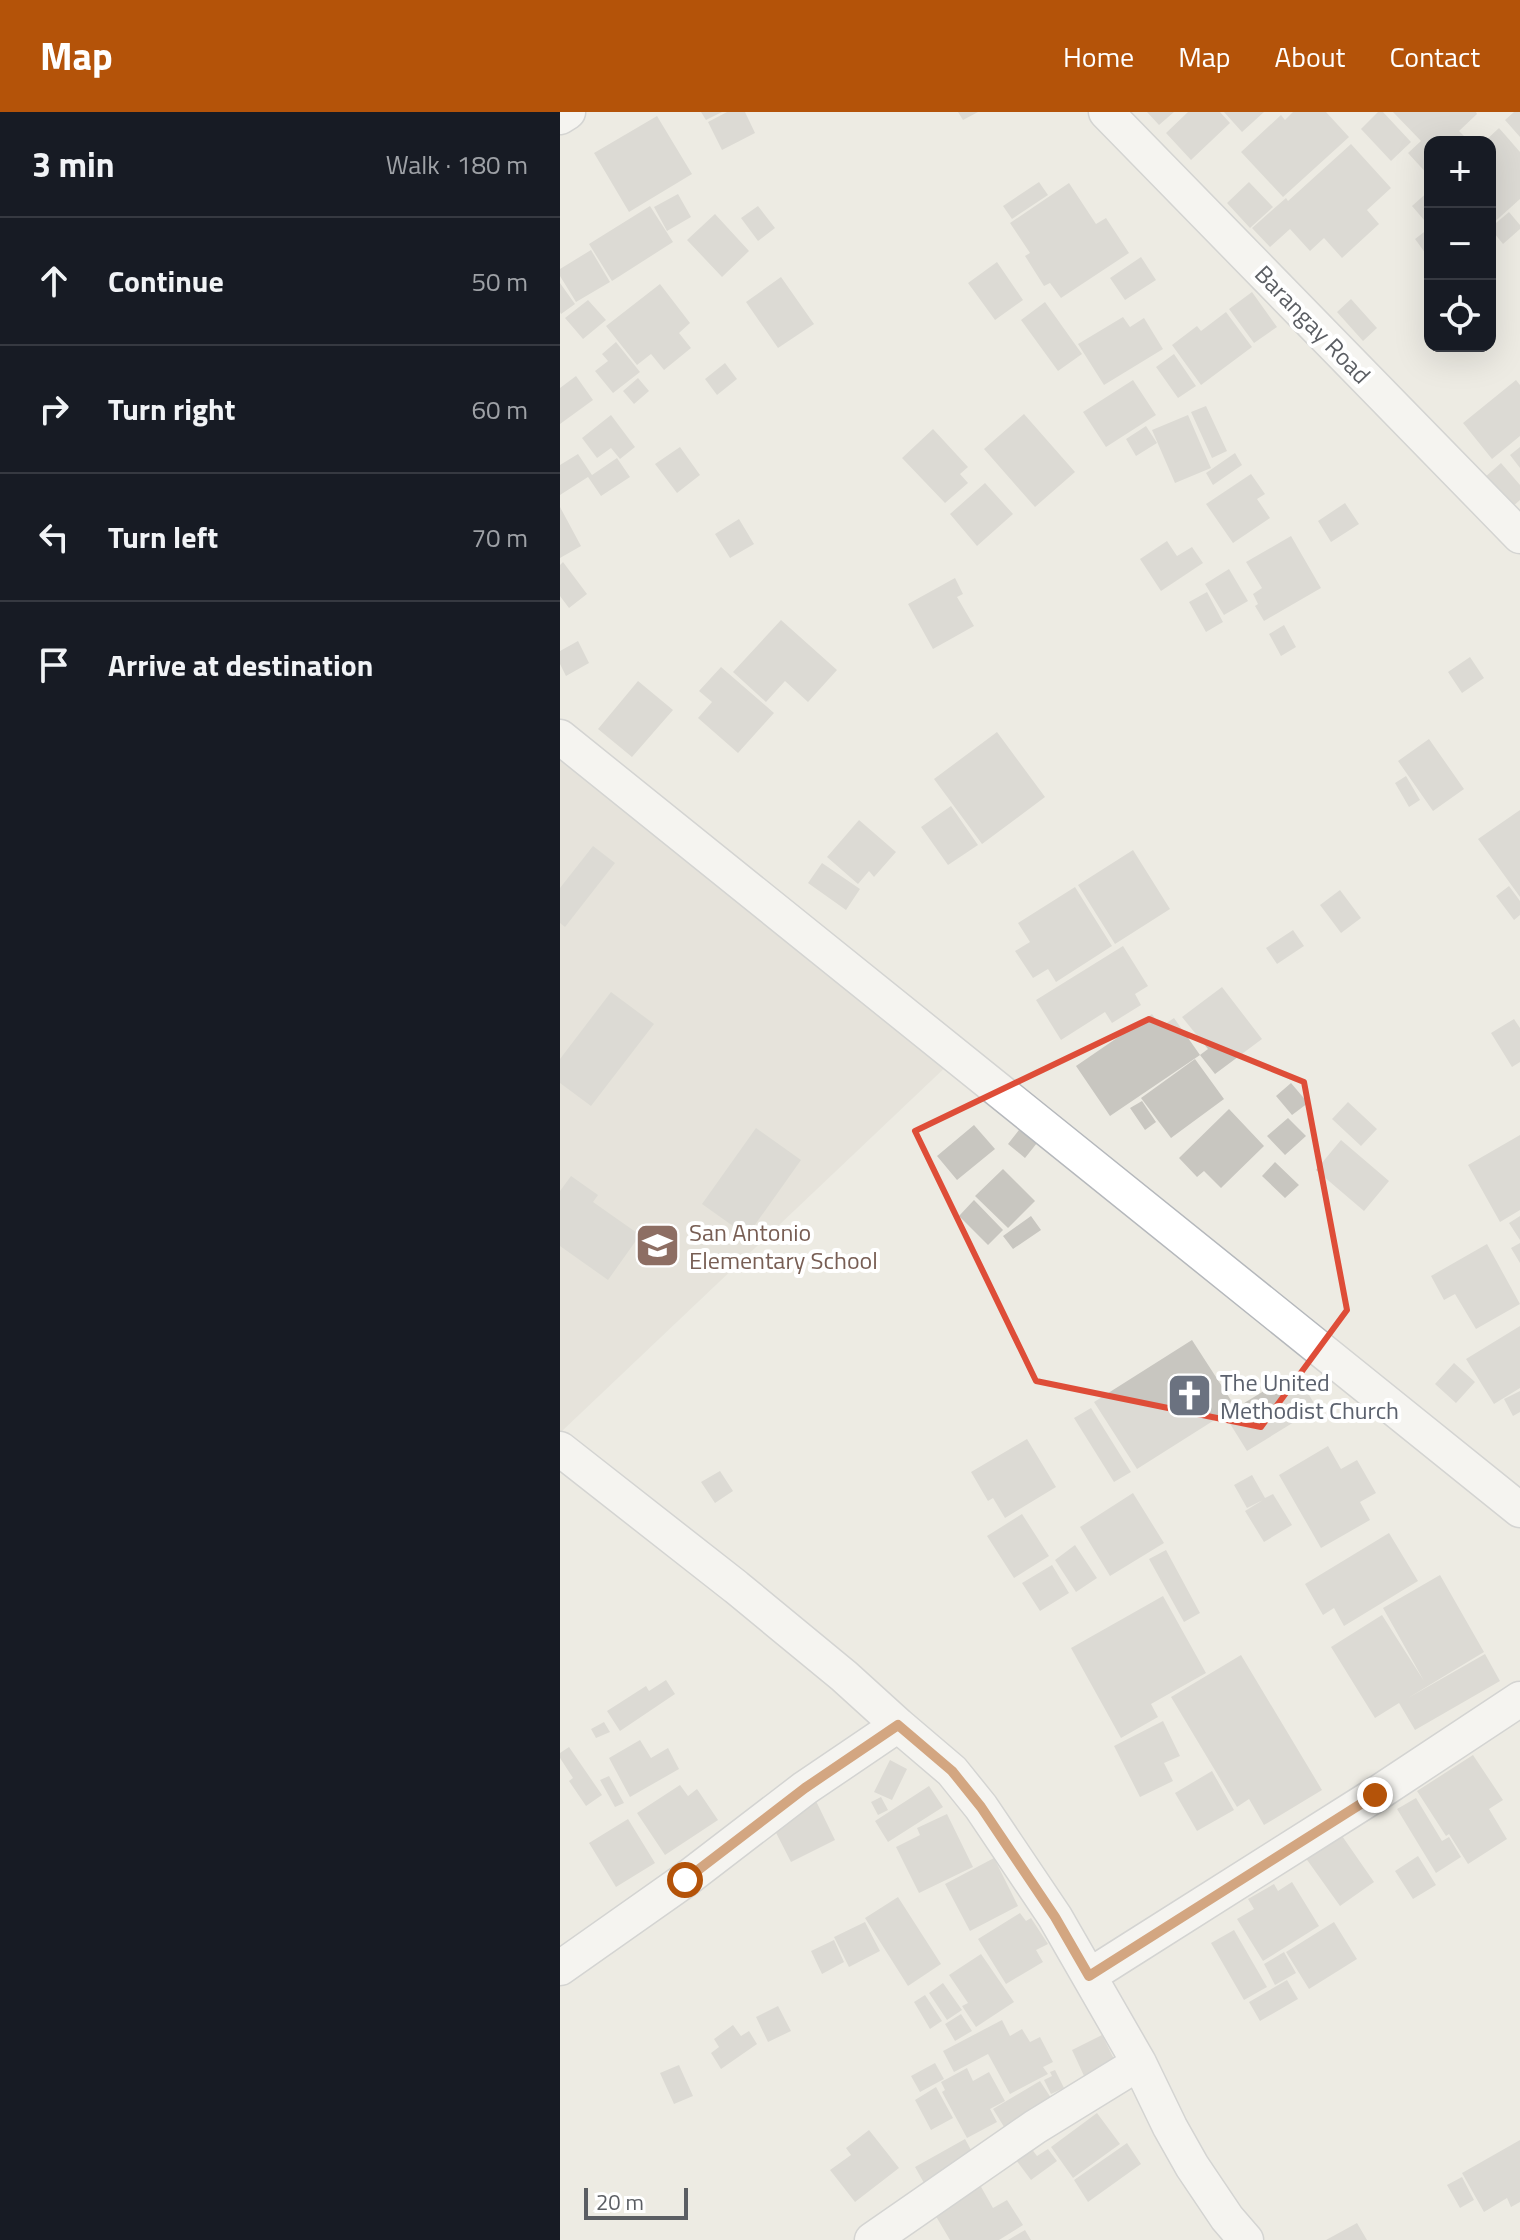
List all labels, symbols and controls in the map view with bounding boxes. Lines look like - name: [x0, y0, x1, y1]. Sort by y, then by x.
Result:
- text: Map: [40, 27, 113, 85]
- text: Home: [1063, 35, 1134, 78]
- text: Map: [1178, 35, 1231, 78]
- text: About: [1275, 35, 1345, 78]
- text: Contact: [1389, 35, 1480, 78]
- map controls: [1424, 136, 1496, 352]
- button: +: [1424, 136, 1496, 208]
- text: 3 min: [32, 138, 115, 190]
- text: Walk · 180 m: [386, 145, 528, 184]
- button: −: [1424, 208, 1496, 280]
- street label: Barangay Road: [1247, 256, 1379, 392]
- text: Continue: [108, 258, 224, 304]
- icon: ahead: [32, 259, 76, 303]
- text: 50 m: [471, 262, 528, 301]
- button: locate: [1424, 280, 1496, 352]
- text: Turn right: [108, 386, 236, 432]
- icon: right: [32, 387, 76, 431]
- text: 60 m: [471, 390, 528, 429]
- text: Turn left: [108, 514, 218, 560]
- icon: left: [32, 515, 76, 559]
- text: 70 m: [471, 518, 528, 557]
- text: Arrive at destination: [108, 642, 373, 688]
- icon: arrive: [32, 643, 76, 687]
- place label: San Antonio Elementary School: [689, 1214, 878, 1278]
- school or university icon: San Antonio Elementary School: [634, 1222, 682, 1270]
- place label: The United Methodist Church: [1220, 1364, 1399, 1428]
- church icon: The United Methodist Church: [1165, 1372, 1213, 1420]
- route end: [1357, 1777, 1393, 1813]
- route start: [667, 1862, 703, 1898]
- scale bar: [584, 2184, 688, 2220]
- text: 20 m: [596, 2185, 644, 2219]

